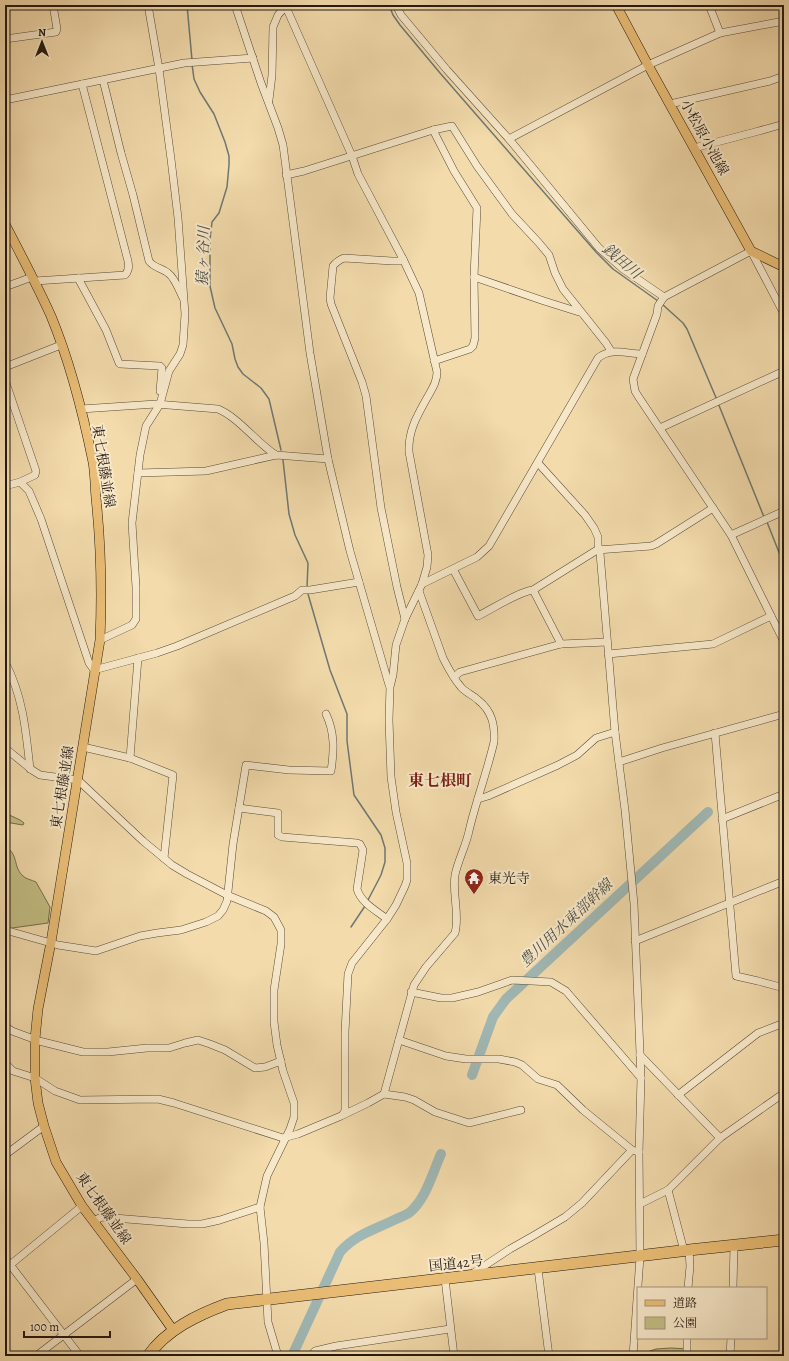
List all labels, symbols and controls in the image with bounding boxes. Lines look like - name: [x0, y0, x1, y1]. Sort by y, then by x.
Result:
- north arrow: [22, 22, 62, 62]
- text: N: [38, 25, 46, 40]
- street label: 小松原小池線: [676, 96, 733, 179]
- water label: 猿ヶ谷川: [192, 224, 214, 286]
- water label: 銭田川: [598, 239, 647, 284]
- street label: 東七根藤並線: [88, 423, 119, 509]
- street label: 東七根藤並線: [47, 744, 78, 830]
- district label: 東七根町: [408, 770, 472, 792]
- temple icon: 東光寺: [463, 867, 485, 895]
- place label: 東光寺: [488, 869, 530, 888]
- water label: 豊川用水東部幹線: [515, 873, 618, 971]
- street label: 東七根藤並線: [72, 1168, 135, 1248]
- street label: 国道42号: [428, 1251, 484, 1276]
- legend: [637, 1287, 767, 1339]
- text: 道路: [673, 1295, 697, 1311]
- scale bar: [24, 1313, 110, 1339]
- text: 公園: [673, 1315, 697, 1331]
- text: 100 m: [30, 1319, 59, 1335]

